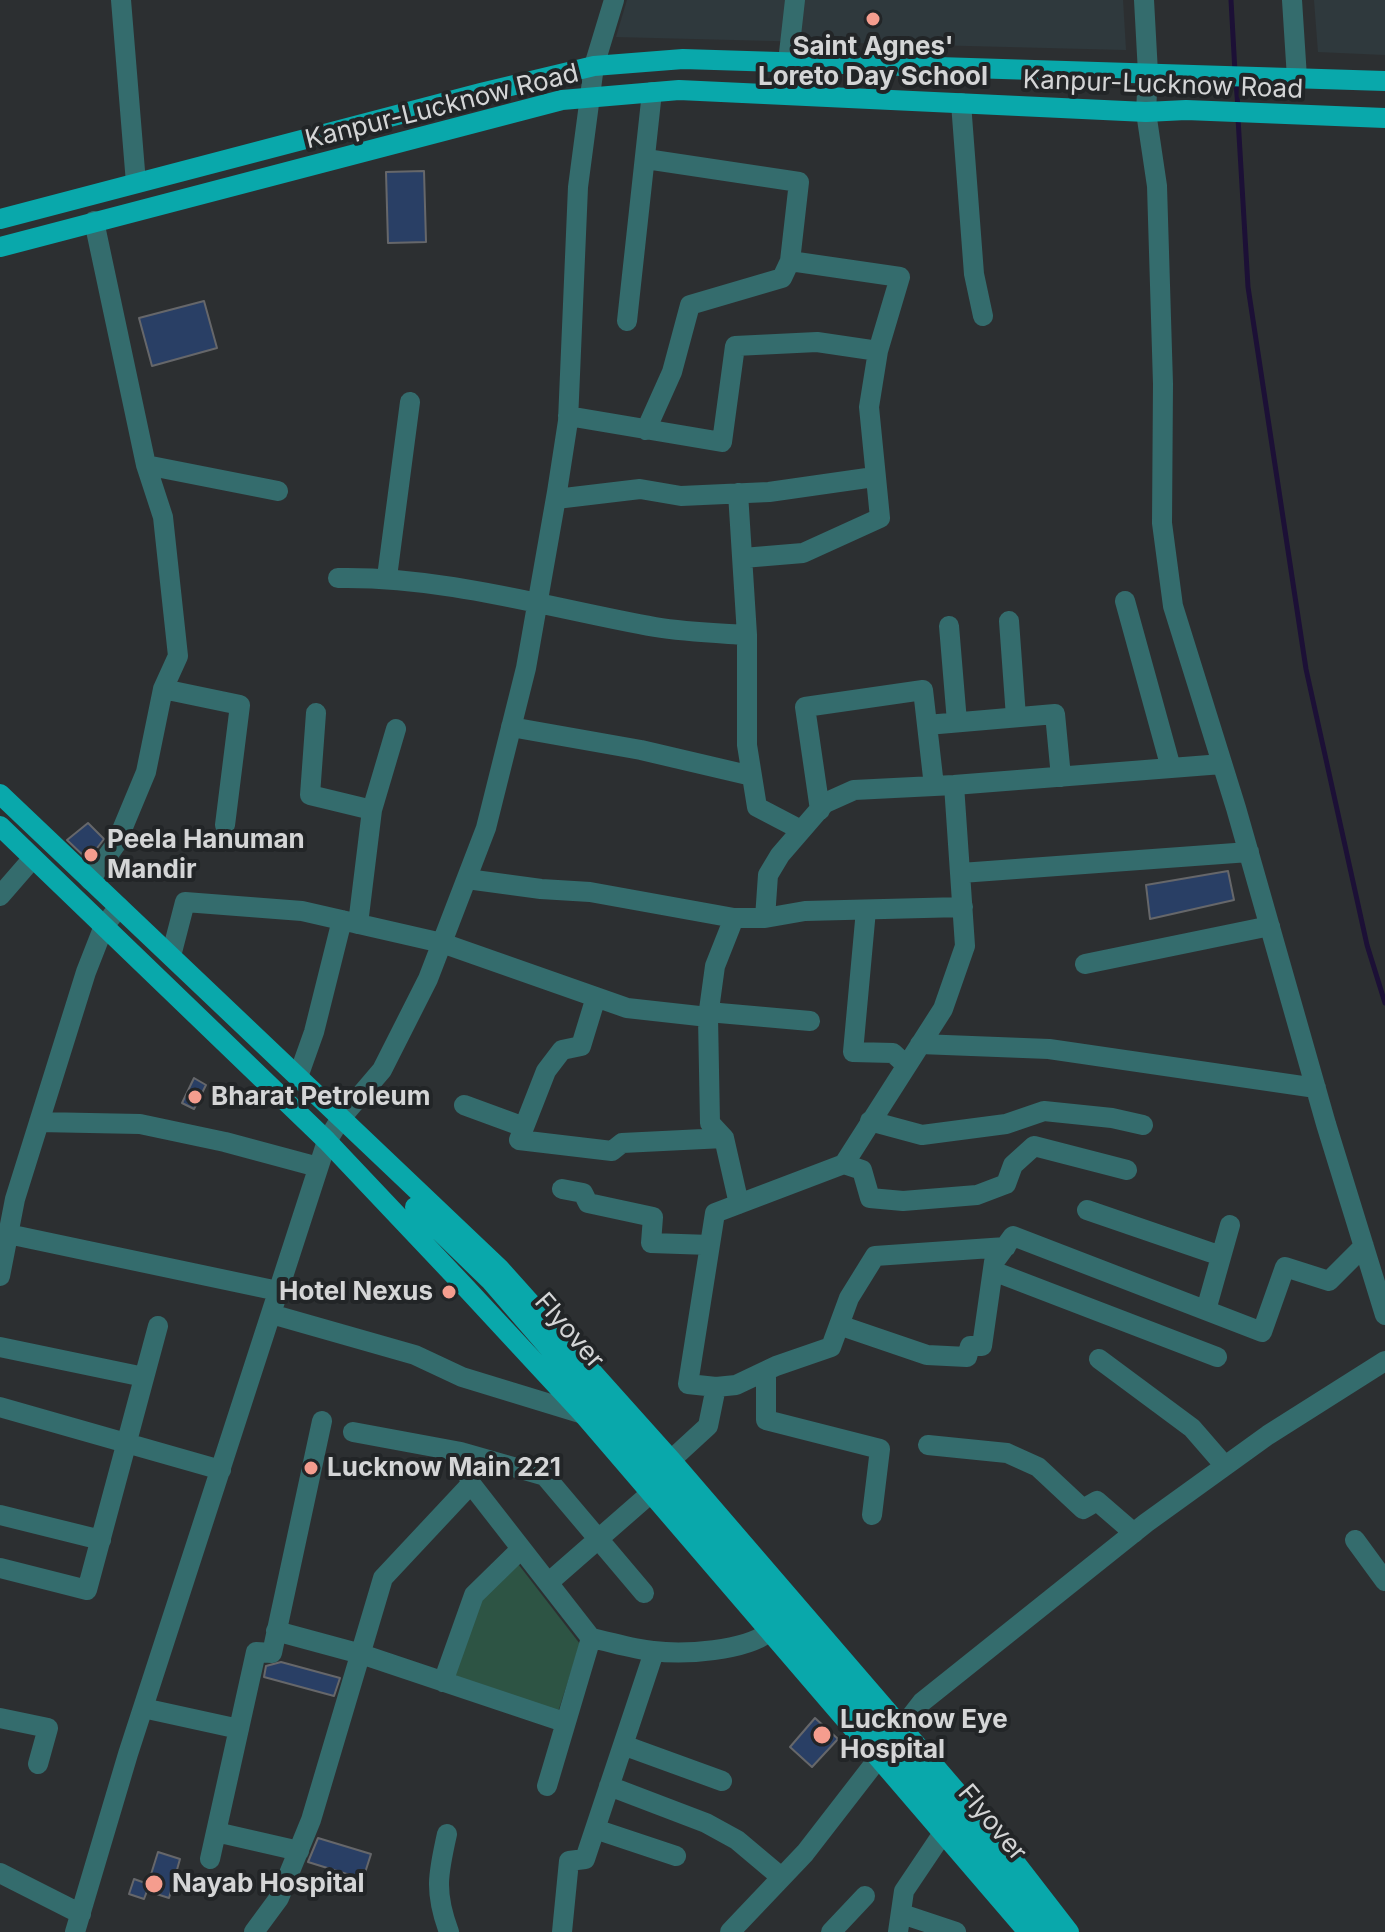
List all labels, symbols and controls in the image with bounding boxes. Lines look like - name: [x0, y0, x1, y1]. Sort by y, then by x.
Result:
- marker: Saint Agnes' Loreto Day School: [864, 10, 882, 28]
- place label: Saint Agnes' Loreto Day School: [758, 31, 988, 92]
- street label: Kanpur-Lucknow Road: [302, 58, 582, 156]
- street label: Kanpur-Lucknow Road: [1022, 65, 1304, 105]
- place label: Peela Hanuman Mandir: [107, 824, 305, 886]
- marker: Peela Hanuman Mandir: [82, 846, 100, 864]
- place label: Bharat Petroleum: [211, 1081, 430, 1113]
- marker: Bharat Petroleum: [186, 1088, 204, 1106]
- place label: Hotel Nexus: [279, 1276, 433, 1308]
- marker: Hotel Nexus: [440, 1283, 458, 1301]
- street label: Flyover: [528, 1287, 610, 1375]
- place label: Lucknow Main 221: [327, 1452, 561, 1484]
- marker: Lucknow Main 221: [302, 1459, 320, 1477]
- place label: Lucknow Eye Hospital: [840, 1704, 1008, 1766]
- marker: Lucknow Eye Hospital: [811, 1724, 833, 1746]
- street label: Flyover: [951, 1778, 1033, 1868]
- place label: Nayab Hospital: [172, 1868, 365, 1900]
- marker: Nayab Hospital: [143, 1873, 165, 1895]

